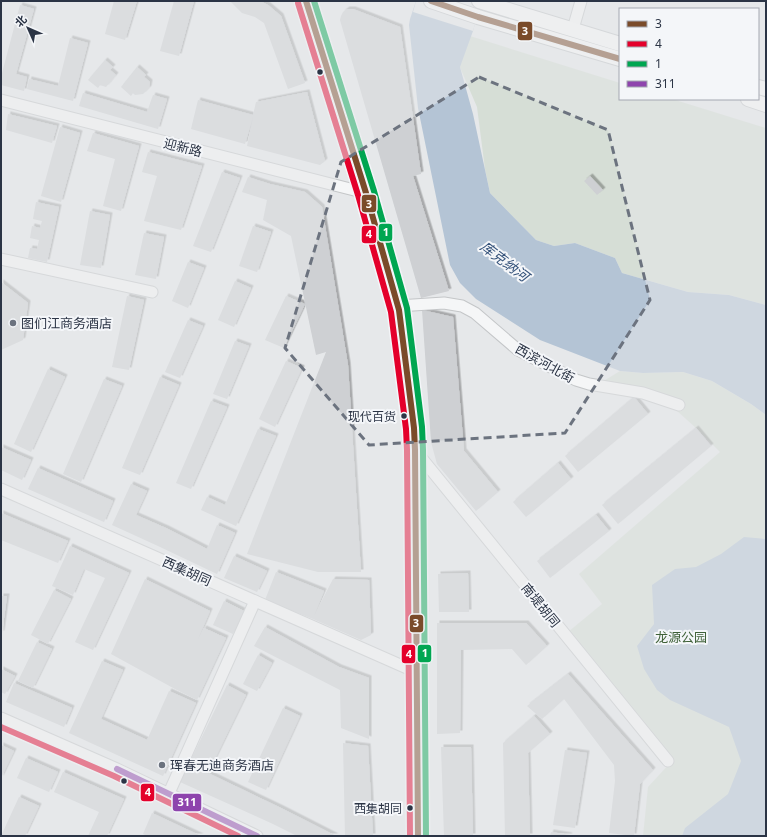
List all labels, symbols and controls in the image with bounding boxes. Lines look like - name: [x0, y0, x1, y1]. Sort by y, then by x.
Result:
- north arrow: [8, 8, 48, 48]
- legend: [619, 8, 759, 100]
- text: 北: [11, 11, 30, 30]
- text: 3: [655, 15, 662, 32]
- line badge: 3: [517, 21, 533, 41]
- text: 3: [522, 23, 528, 38]
- text: 4: [655, 35, 662, 52]
- text: 1: [655, 55, 662, 72]
- unlabelled marker: [315, 67, 325, 77]
- text: 311: [655, 75, 676, 92]
- street label: 迎新路: [162, 134, 204, 160]
- line badge: 3: [361, 194, 377, 213]
- text: 3: [366, 196, 372, 211]
- line badge: 1: [378, 223, 393, 242]
- text: 1: [383, 224, 389, 239]
- line badge: 4: [361, 225, 377, 244]
- text: 4: [366, 226, 373, 241]
- water label: 库克纳河: [477, 237, 535, 287]
- place label: 图们江商务酒店: [21, 314, 112, 332]
- marker: 图们江商务酒店: [8, 318, 18, 328]
- street label: 西滨河北街: [512, 339, 578, 387]
- place label: 现代百货: [348, 408, 396, 425]
- marker: 现代百货: [399, 411, 409, 421]
- street label: 西集胡同: [160, 552, 214, 590]
- street label: 南堤胡同: [518, 579, 564, 631]
- line badge: 3: [409, 614, 424, 633]
- text: 3: [413, 615, 419, 630]
- park label: 龙源公园: [655, 628, 707, 646]
- line badge: 4: [401, 644, 416, 664]
- line badge: 1: [417, 644, 432, 663]
- text: 1: [422, 645, 428, 660]
- text: 4: [406, 646, 413, 661]
- place label: 珲春无迪商务酒店: [170, 756, 274, 774]
- marker: 珲春无迪商务酒店: [157, 760, 167, 770]
- unlabelled marker: [119, 776, 129, 786]
- line badge: 4: [140, 783, 155, 802]
- text: 4: [145, 784, 152, 799]
- line badge: 311: [172, 793, 202, 812]
- text: 311: [178, 794, 196, 809]
- place label: 西集胡同: [354, 800, 402, 817]
- marker: 西集胡同: [405, 803, 415, 813]

